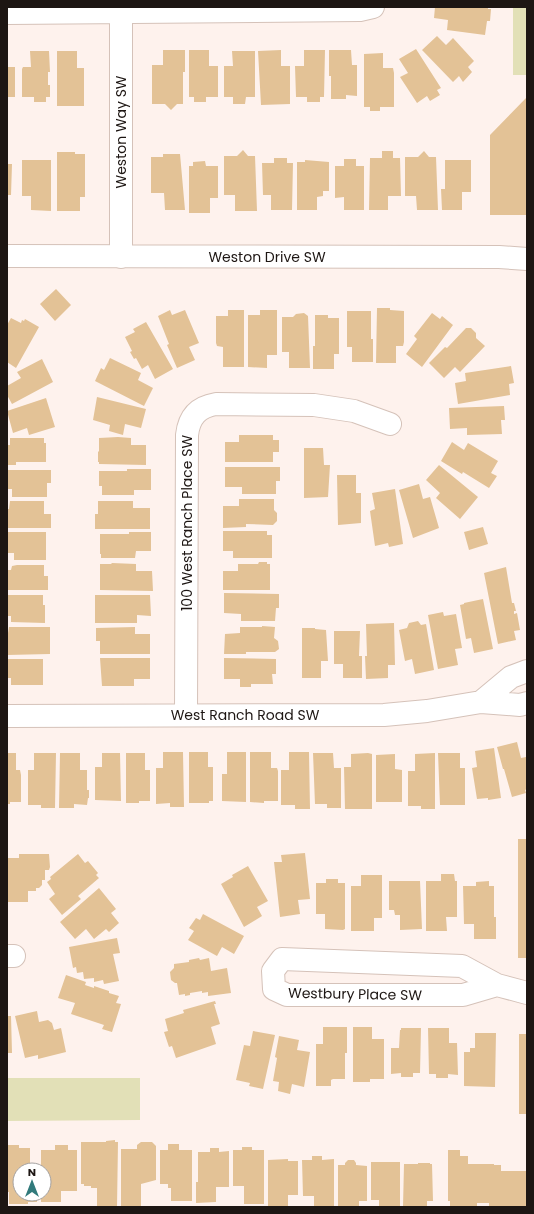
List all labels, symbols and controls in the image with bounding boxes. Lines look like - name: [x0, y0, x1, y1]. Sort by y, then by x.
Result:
- street label: Weston Way SW: [111, 75, 131, 189]
- street label: Weston Drive SW: [208, 247, 326, 267]
- street label: 100 West Ranch Place SW: [177, 435, 197, 611]
- street label: West Ranch Road SW: [171, 705, 320, 725]
- street label: Westbury Place SW: [288, 983, 422, 1005]
- north arrow: [12, 1162, 52, 1202]
- text: N: [28, 1164, 36, 1180]

